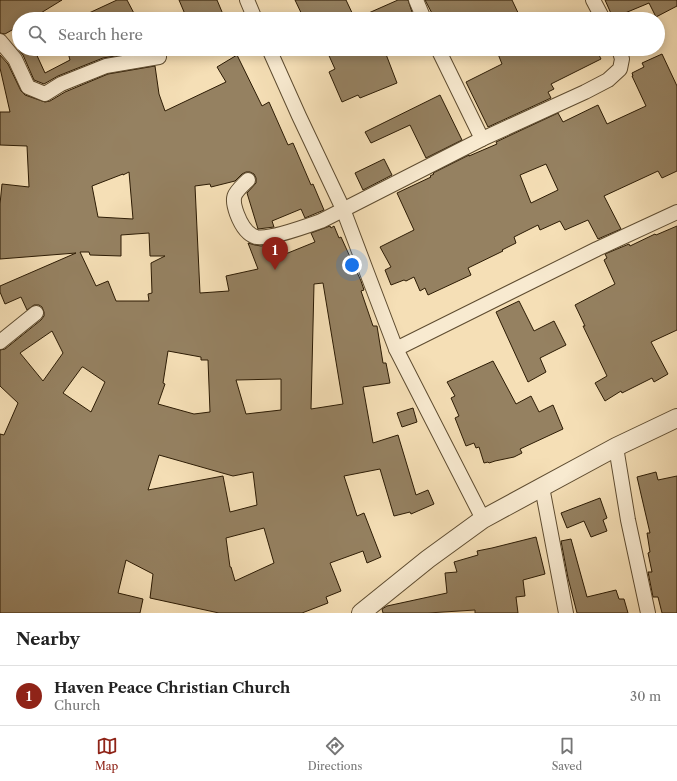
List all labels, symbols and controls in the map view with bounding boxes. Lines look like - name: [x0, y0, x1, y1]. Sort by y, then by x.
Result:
- search box: [12, 12, 665, 56]
- icon: search: [26, 23, 48, 45]
- text: Search here: [58, 25, 143, 44]
- pin: 1: [262, 237, 288, 270]
- your location: [342, 255, 362, 275]
- text: Nearby: [16, 629, 80, 649]
- text: Haven Peace Christian Church: [54, 678, 290, 697]
- text: 1: [26, 688, 32, 704]
- text: 30 m: [630, 688, 661, 704]
- text: Church: [54, 697, 100, 713]
- tab: Map: [95, 735, 118, 773]
- tab: Directions: [308, 735, 362, 773]
- tab: Saved: [552, 735, 582, 773]

